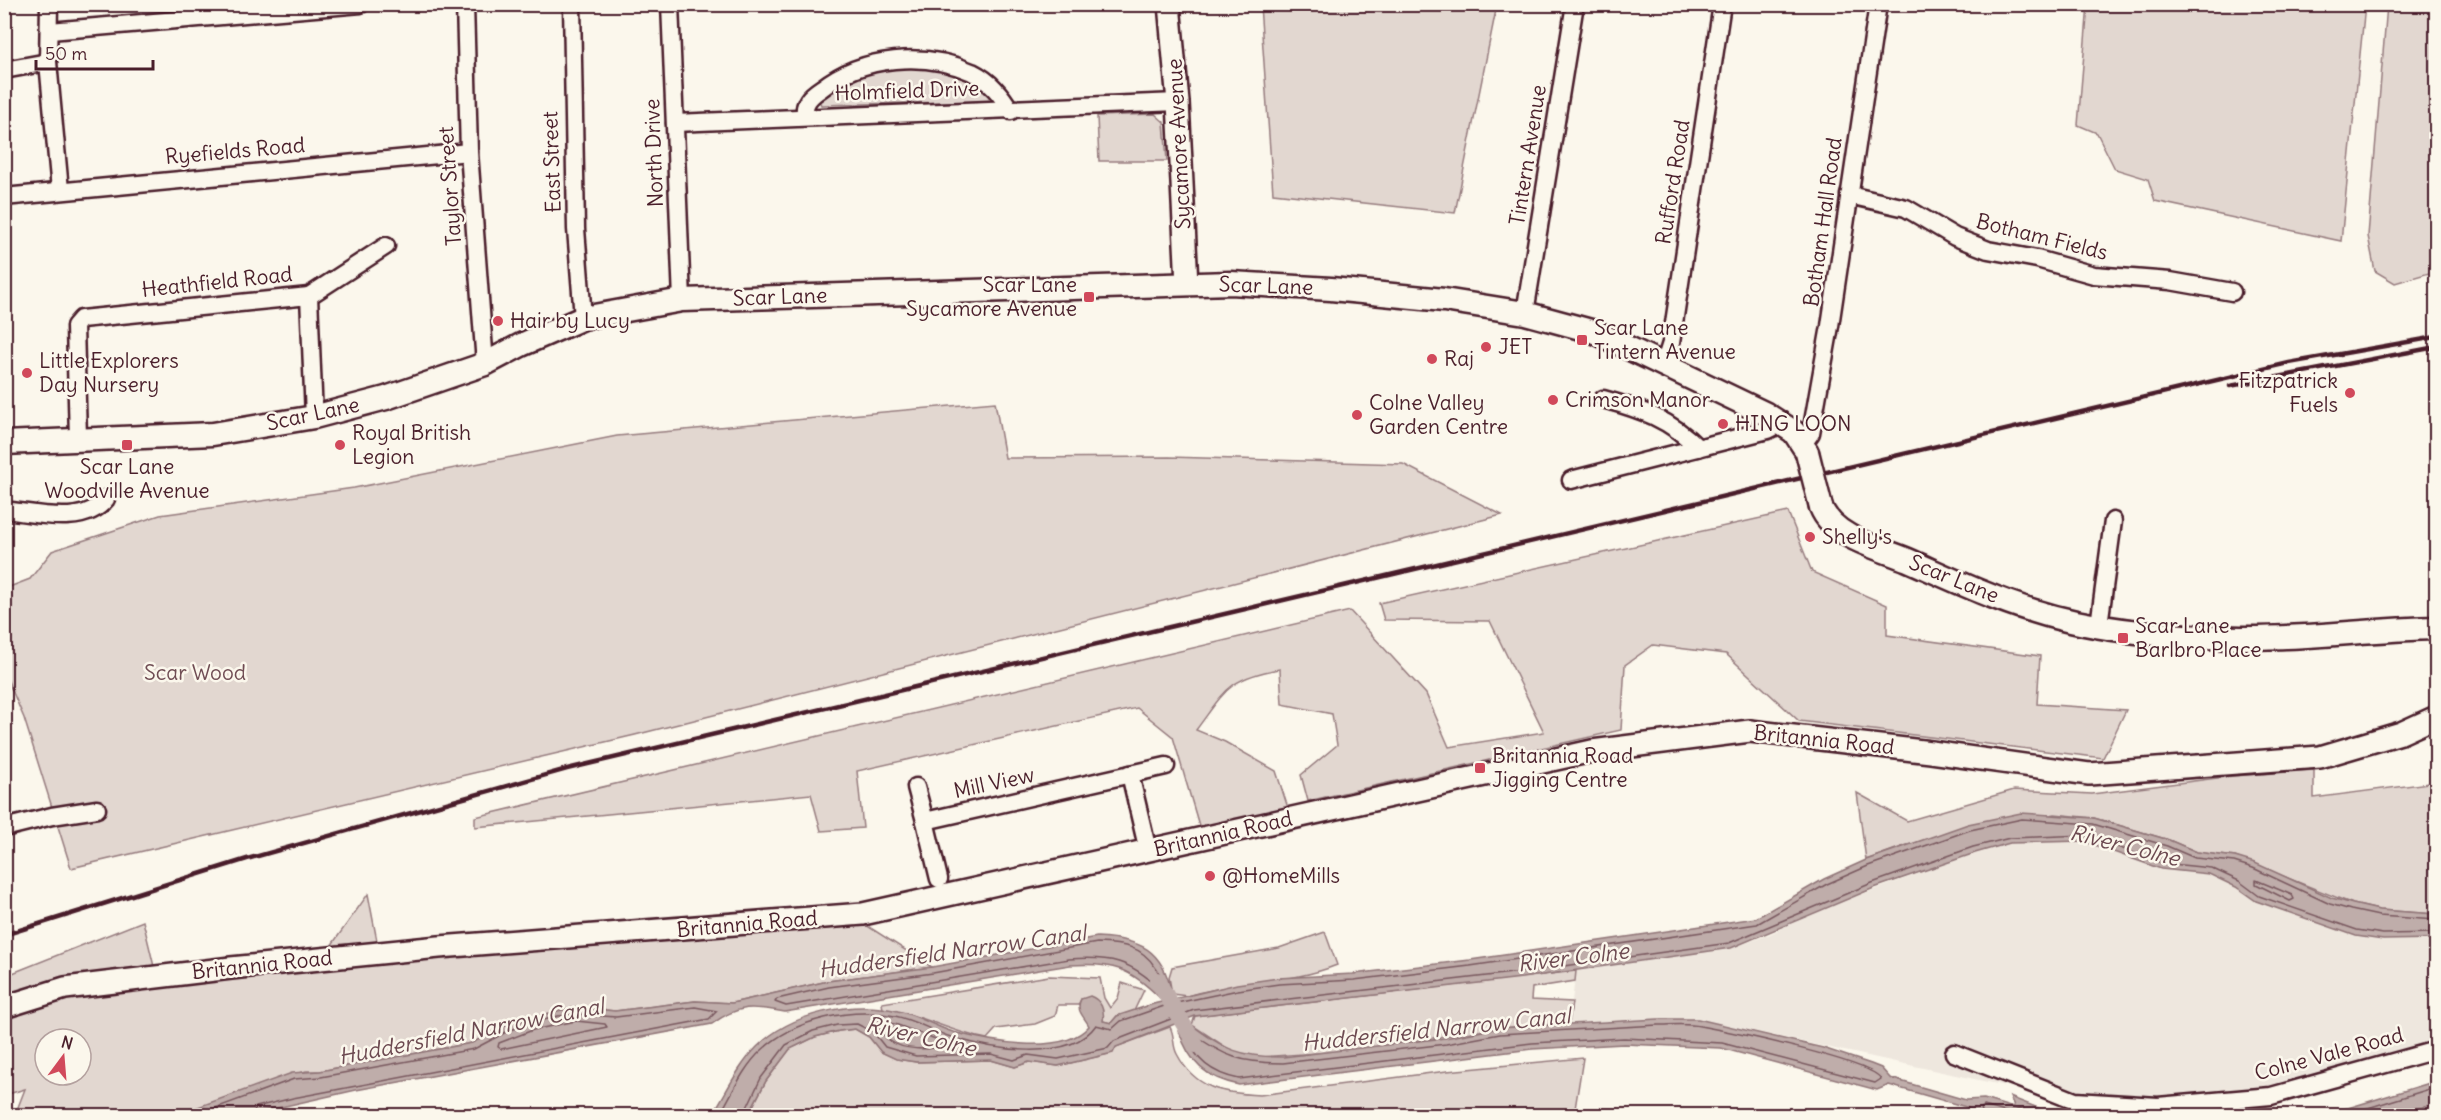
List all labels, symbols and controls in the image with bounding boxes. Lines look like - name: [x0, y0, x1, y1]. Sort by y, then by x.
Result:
- scale bar: [36, 33, 153, 71]
- text: 50 m: [45, 42, 87, 65]
- street label: Sycamore Avenue: [1161, 58, 1196, 230]
- street label: Holmfield Drive: [834, 74, 980, 107]
- street label: Tintern Avenue: [1503, 83, 1552, 227]
- street label: North Drive: [638, 98, 669, 208]
- street label: East Street: [536, 111, 567, 213]
- street label: Rufford Road: [1649, 118, 1696, 246]
- street label: Taylor Street: [432, 125, 467, 247]
- street label: Ryefields Road: [164, 131, 306, 170]
- street label: Botham Hall Road: [1797, 136, 1848, 308]
- street label: Botham Fields: [1974, 207, 2111, 266]
- street label: Heathfield Road: [140, 260, 294, 303]
- street label: Scar Lane: [1218, 270, 1314, 301]
- place label: Scar Lane Sycamore Avenue: [906, 271, 1077, 322]
- street label: Scar Lane: [732, 281, 828, 312]
- marker: Scar Lane Sycamore Avenue: [1082, 290, 1096, 304]
- place label: Hair by Lucy: [510, 307, 630, 334]
- marker: Hair by Lucy: [491, 314, 505, 328]
- place label: Scar Lane Tintern Avenue: [1594, 314, 1736, 365]
- place label: JET: [1498, 333, 1532, 360]
- marker: Scar Lane Tintern Avenue: [1575, 333, 1589, 347]
- marker: JET: [1479, 340, 1493, 354]
- place label: Raj: [1444, 345, 1474, 372]
- place label: Little Explorers Day Nursery: [39, 347, 179, 398]
- marker: Raj: [1425, 352, 1439, 366]
- marker: Little Explorers Day Nursery: [20, 366, 34, 380]
- place label: Fitzpatrick Fuels: [2239, 367, 2338, 418]
- place label: Crimson Manor: [1565, 386, 1711, 413]
- marker: Fitzpatrick Fuels: [2343, 386, 2357, 400]
- place label: Colne Valley Garden Centre: [1369, 389, 1508, 440]
- street label: Scar Lane: [264, 390, 362, 437]
- marker: Crimson Manor: [1546, 393, 1560, 407]
- marker: Colne Valley Garden Centre: [1350, 408, 1364, 422]
- place label: HING LOON: [1735, 410, 1852, 437]
- marker: HING LOON: [1716, 417, 1730, 431]
- place label: Royal British Legion: [352, 419, 471, 470]
- marker: Scar Lane Woodville Avenue: [120, 438, 134, 452]
- marker: Royal British Legion: [333, 438, 347, 452]
- place label: Scar Lane Woodville Avenue: [44, 453, 210, 504]
- place label: Shelly's: [1822, 523, 1892, 550]
- marker: Shelly's: [1803, 530, 1817, 544]
- street label: Scar Lane: [1905, 548, 2003, 609]
- place label: Scar Lane Barlbro Place: [2135, 612, 2262, 663]
- marker: Scar Lane Barlbro Place: [2116, 631, 2130, 645]
- park label: Scar Wood: [144, 659, 246, 686]
- street label: Britannia Road: [1752, 719, 1896, 760]
- place label: Britannia Road Jigging Centre: [1492, 742, 1633, 793]
- street label: Mill View: [951, 761, 1037, 804]
- marker: Britannia Road Jigging Centre: [1473, 761, 1487, 775]
- street label: Britannia Road: [1151, 804, 1295, 863]
- water label: River Colne: [2067, 818, 2185, 873]
- place label: @HomeMills: [1222, 862, 1340, 889]
- marker: @HomeMills: [1203, 869, 1217, 883]
- street label: Britannia Road: [675, 904, 819, 943]
- water label: Huddersfield Narrow Canal: [817, 918, 1090, 984]
- water label: River Colne: [1516, 936, 1632, 978]
- street label: Britannia Road: [190, 944, 334, 985]
- water label: Huddersfield Narrow Canal: [336, 991, 609, 1070]
- water label: Huddersfield Narrow Canal: [1300, 1001, 1575, 1057]
- water label: River Colne: [863, 1010, 981, 1063]
- street label: Colne Vale Road: [2251, 1021, 2406, 1086]
- north arrow: [33, 1027, 93, 1087]
- text: N: [59, 1031, 75, 1054]

